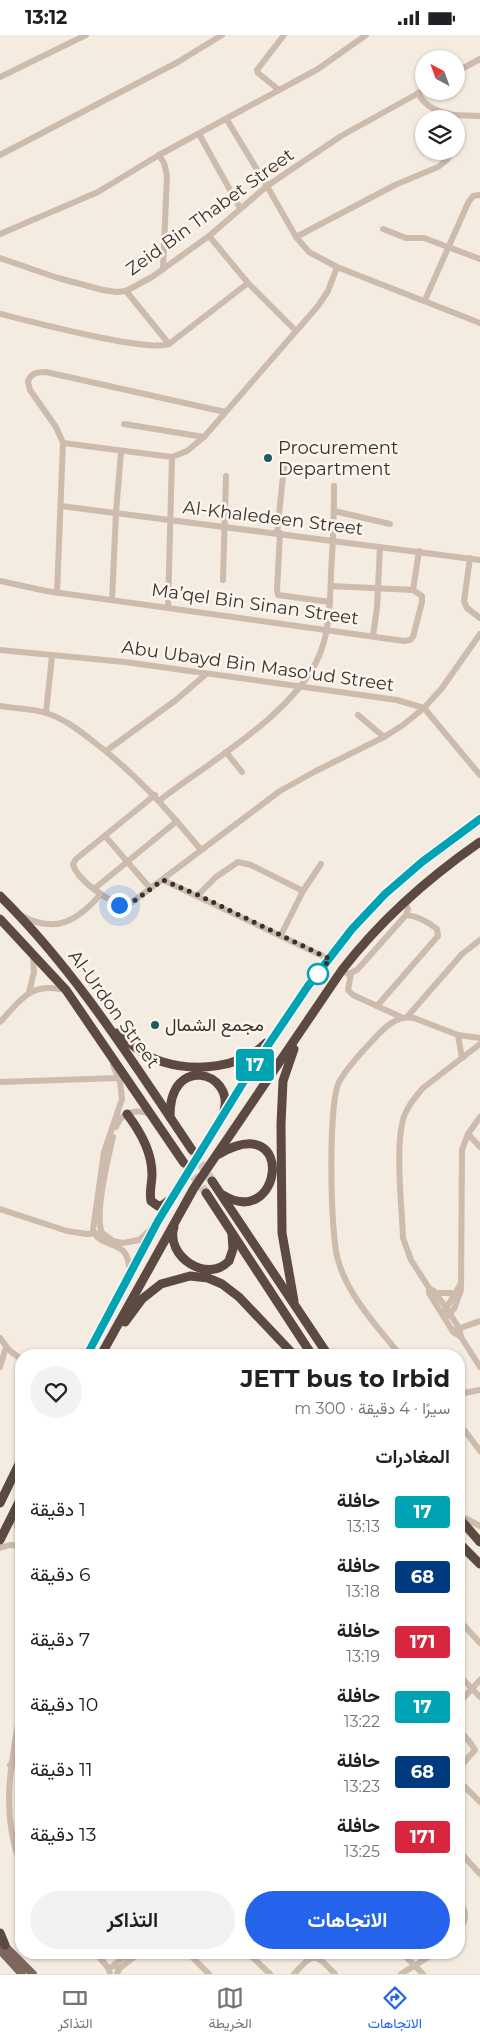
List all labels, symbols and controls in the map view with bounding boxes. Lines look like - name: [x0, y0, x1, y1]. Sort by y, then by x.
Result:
- text: 13:12: [25, 6, 67, 29]
- north arrow: [415, 50, 465, 100]
- map controls: [415, 50, 465, 160]
- button: layers: [415, 110, 465, 160]
- street label: Zeid Bin Thabet Street: [122, 144, 298, 280]
- place label: Procurement Department: [278, 437, 398, 480]
- marker: Procurement Department: [262, 452, 274, 464]
- street label: Al-Khaledeen Street: [182, 496, 364, 540]
- street label: Ma’qel Bin Sinan Street: [150, 579, 360, 629]
- street label: Abu Ubayd Bin Maso'ud Street: [120, 636, 396, 696]
- your location: [107, 893, 132, 918]
- street label: Al-Urdon Street: [64, 946, 164, 1072]
- unlabelled marker: [307, 963, 329, 985]
- place label: مجمع الشمال: [165, 1014, 264, 1037]
- marker: مجمع الشمال: [149, 1019, 161, 1031]
- line badge: 17: [232, 1049, 278, 1081]
- text: 17: [246, 1054, 264, 1076]
- text: JETT bus to Irbid: [241, 1364, 450, 1393]
- button: heart: [30, 1366, 82, 1418]
- text: سيرًا · 4 دقيقة · 300 m: [294, 1399, 450, 1418]
- text: المغادرات: [375, 1445, 450, 1468]
- text: حافلة: [337, 1489, 380, 1512]
- text: 1 دقيقة: [30, 1498, 86, 1521]
- text: 17: [413, 1501, 432, 1523]
- text: 13:13: [347, 1517, 380, 1536]
- text: حافلة: [337, 1554, 380, 1577]
- text: 6 دقيقة: [30, 1563, 91, 1586]
- text: 68: [411, 1566, 434, 1588]
- text: 13:18: [346, 1582, 380, 1601]
- text: حافلة: [337, 1619, 380, 1642]
- text: 7 دقيقة: [30, 1628, 90, 1651]
- text: 171: [410, 1631, 435, 1653]
- text: 13:19: [346, 1647, 380, 1666]
- text: حافلة: [337, 1684, 380, 1707]
- text: 10 دقيقة: [30, 1693, 98, 1716]
- text: 17: [413, 1696, 432, 1718]
- text: 13:22: [344, 1712, 380, 1731]
- text: حافلة: [337, 1749, 380, 1772]
- text: 11 دقيقة: [30, 1758, 93, 1781]
- text: 68: [411, 1761, 434, 1783]
- text: 13:23: [344, 1777, 380, 1796]
- text: حافلة: [337, 1814, 380, 1837]
- text: 13 دقيقة: [30, 1823, 97, 1846]
- text: 171: [410, 1826, 435, 1848]
- text: 13:25: [344, 1842, 380, 1861]
- button: التذاكر: [30, 1891, 235, 1949]
- button: الاتجاهات: [245, 1891, 450, 1949]
- tab: التذاكر: [58, 1984, 93, 2036]
- tab: الخريطة: [208, 1984, 252, 2036]
- tab: الاتجاهات: [368, 1984, 422, 2036]

